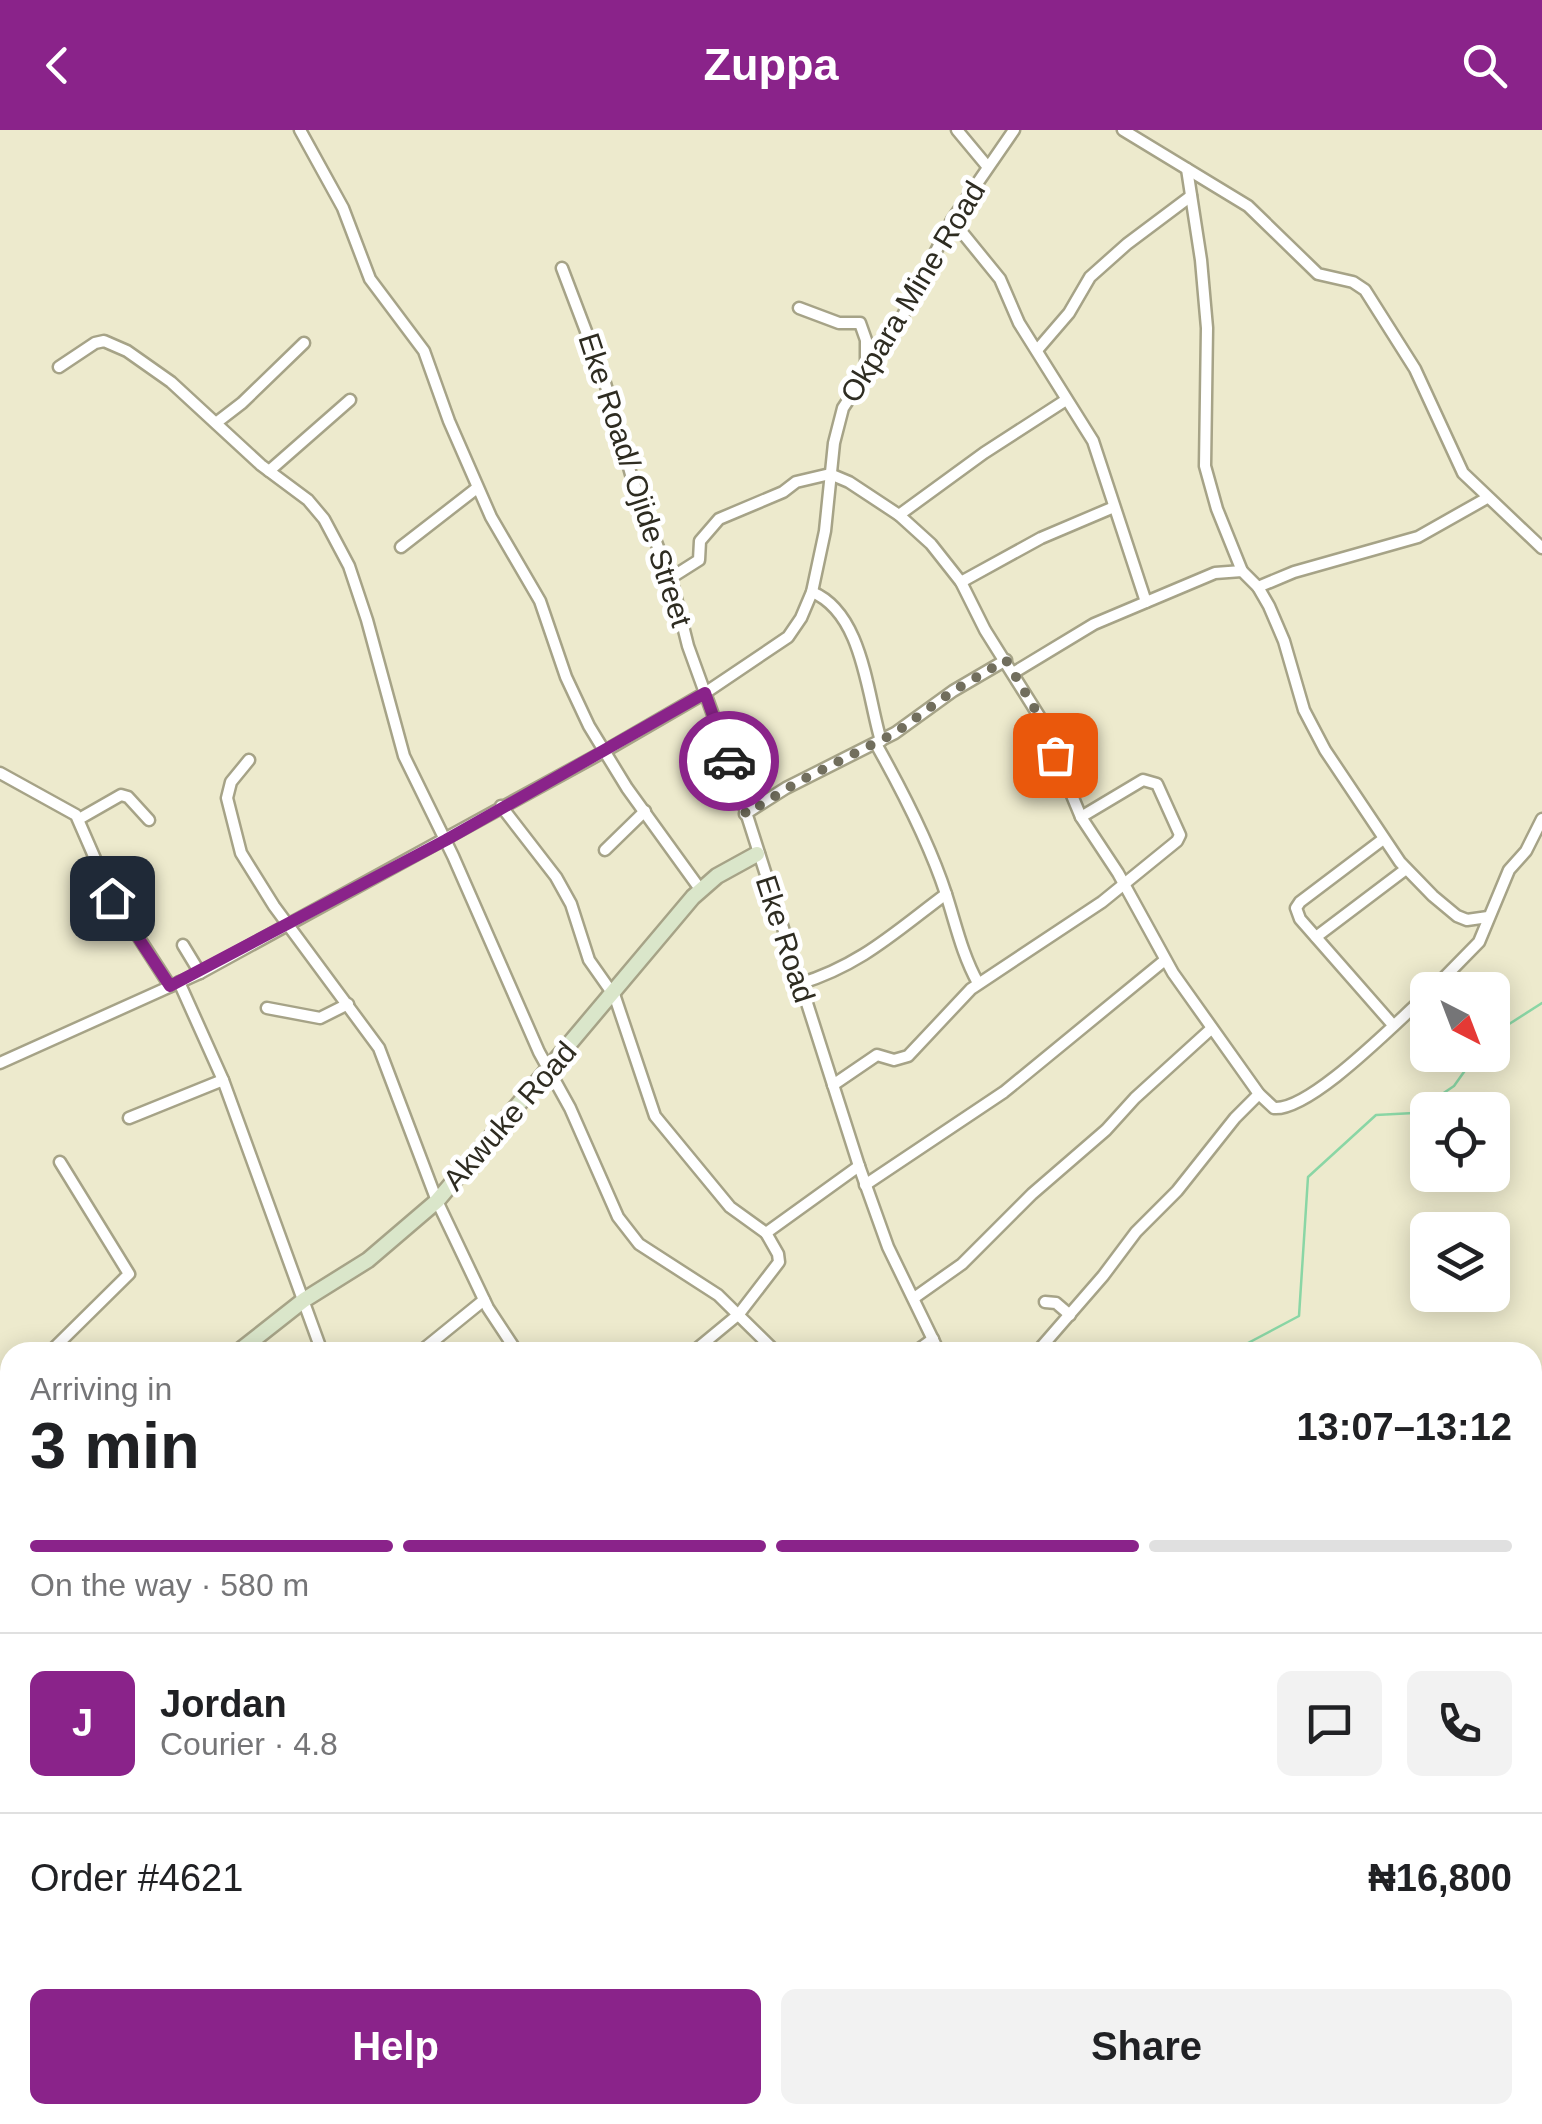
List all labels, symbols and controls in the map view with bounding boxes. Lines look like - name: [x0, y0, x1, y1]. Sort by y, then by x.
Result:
- icon: back: [30, 38, 85, 93]
- icon: search: [1457, 38, 1512, 93]
- text: Zuppa: [704, 39, 838, 90]
- street label: Okpara Mine Road: [834, 175, 992, 408]
- street label: Eke Road/ Ojide Street: [572, 329, 699, 631]
- courier: [679, 711, 779, 811]
- pin: [1013, 713, 1098, 798]
- icon: bag: [1028, 728, 1083, 783]
- icon: car: [702, 734, 757, 789]
- pin: [70, 856, 155, 941]
- icon: home: [85, 871, 140, 926]
- street label: Eke Road: [749, 871, 822, 1007]
- north arrow: [1410, 972, 1510, 1072]
- map controls: [1410, 972, 1510, 1312]
- street label: Akwuke Road: [436, 1035, 583, 1196]
- button: locate: [1410, 1092, 1510, 1192]
- button: layers: [1410, 1212, 1510, 1312]
- text: Arriving in: [30, 1371, 172, 1407]
- text: 13:07–13:12: [1296, 1406, 1512, 1448]
- text: 3 min: [30, 1409, 200, 1482]
- text: On the way · 580 m: [30, 1567, 309, 1603]
- button: chat: [1277, 1671, 1382, 1776]
- button: phone: [1407, 1671, 1512, 1776]
- text: Jordan: [160, 1683, 287, 1725]
- text: J: [72, 1702, 93, 1744]
- text: Courier · 4.8: [160, 1726, 338, 1762]
- text: Order #4621: [30, 1857, 243, 1899]
- text: ₦16,800: [1368, 1857, 1512, 1899]
- button: Help: [30, 1989, 761, 2104]
- button: Share: [781, 1989, 1512, 2104]

